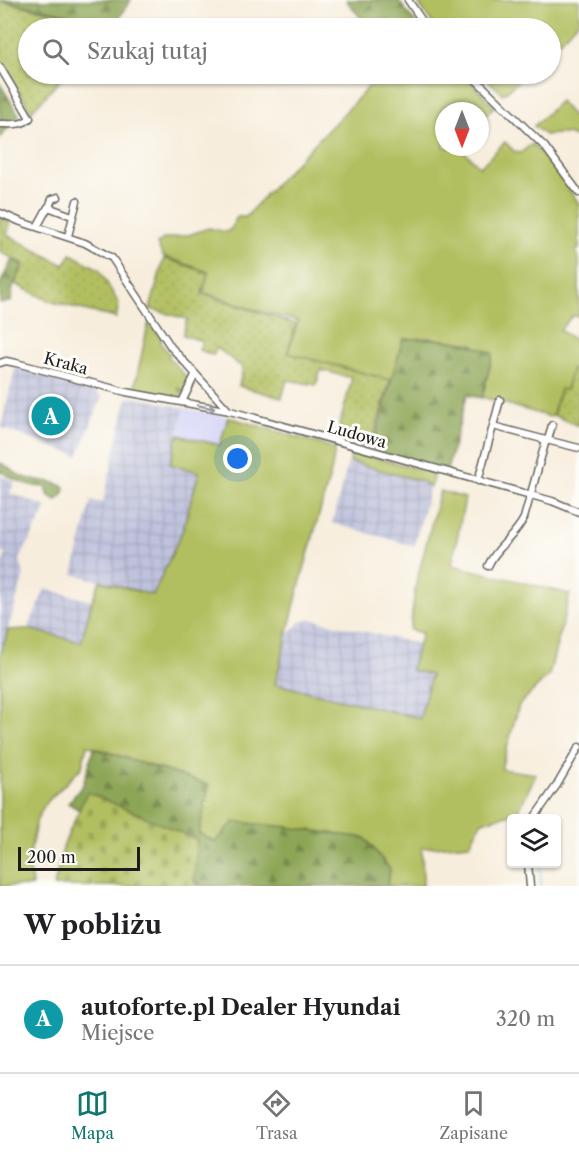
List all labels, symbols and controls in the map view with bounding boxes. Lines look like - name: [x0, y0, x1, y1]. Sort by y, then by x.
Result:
- search box: [18, 18, 561, 84]
- icon: search: [39, 35, 72, 68]
- text: Szukaj tutaj: [87, 38, 208, 65]
- north arrow: [435, 102, 489, 156]
- street label: Kraka: [42, 348, 91, 379]
- pin: A: [32, 394, 70, 438]
- one-way arrow: [196, 402, 215, 413]
- street label: Ludowa: [325, 416, 389, 452]
- your location: [223, 444, 252, 473]
- map controls: [507, 814, 561, 868]
- button: layers: [507, 814, 561, 868]
- scale bar: [18, 844, 140, 872]
- text: 200 m: [27, 847, 76, 867]
- text: W pobliżu: [24, 909, 162, 941]
- text: autoforte.pl Dealer Hyundai: [81, 994, 401, 1021]
- text: A: [36, 1007, 51, 1031]
- text: 320 m: [496, 1007, 555, 1031]
- text: Miejsce: [81, 1021, 155, 1045]
- tab: Mapa: [71, 1087, 114, 1143]
- tab: Trasa: [256, 1087, 297, 1143]
- tab: Zapisane: [440, 1087, 508, 1143]

